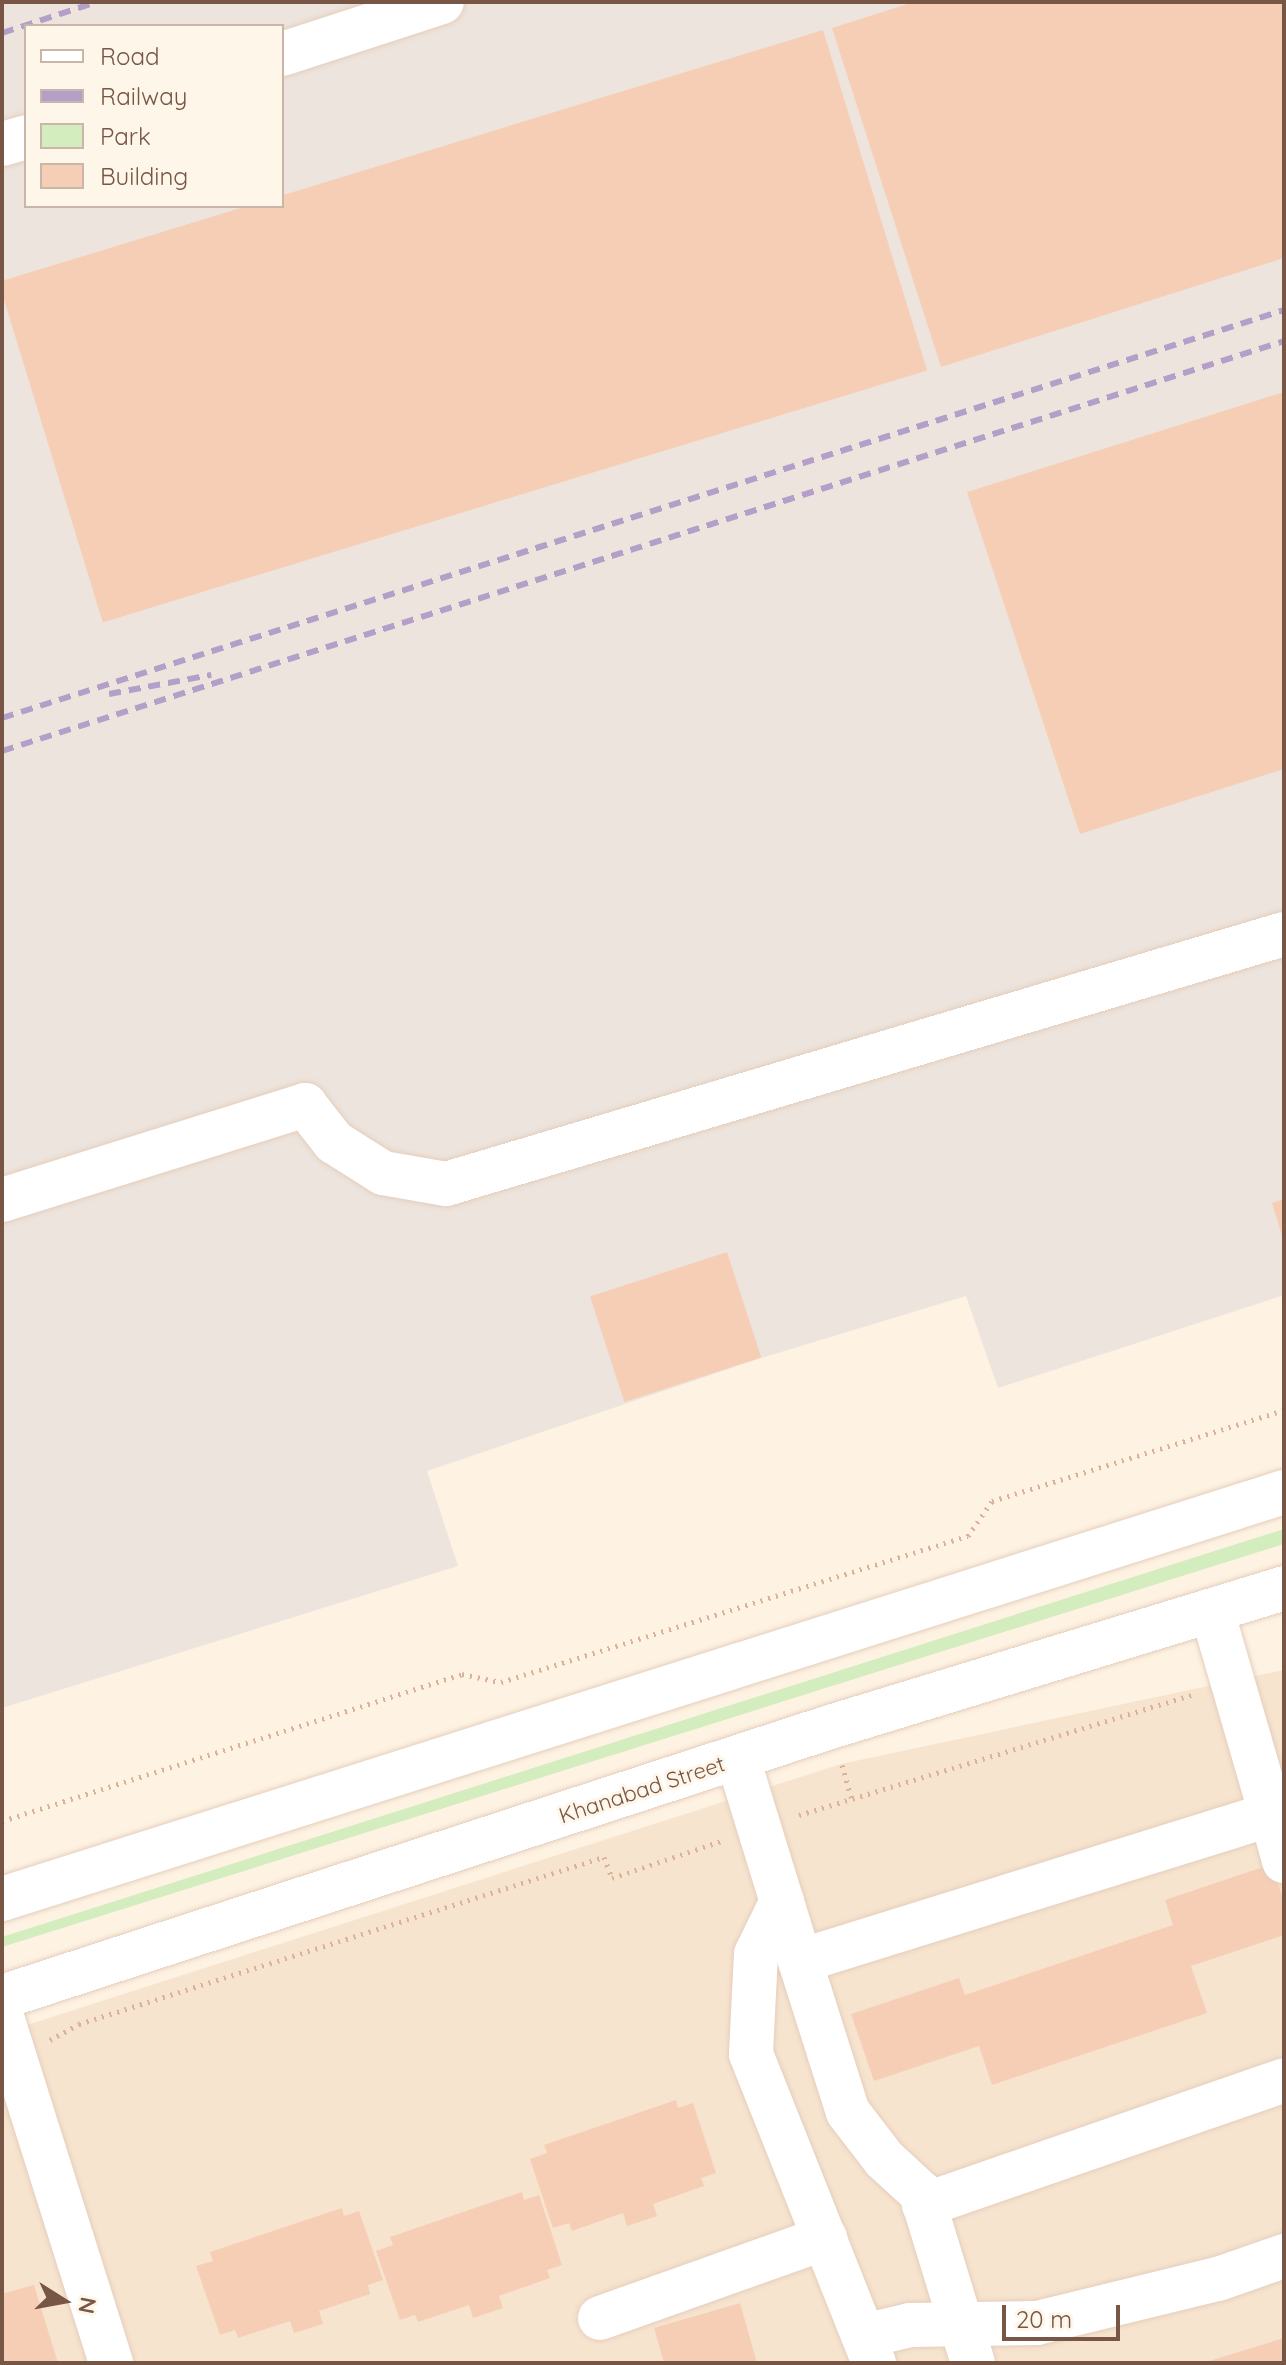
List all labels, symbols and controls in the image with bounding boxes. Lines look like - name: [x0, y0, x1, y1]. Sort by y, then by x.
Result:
- legend: [24, 24, 284, 208]
- text: Road: [100, 41, 160, 71]
- text: Railway: [100, 81, 187, 111]
- text: Park: [100, 121, 151, 151]
- text: Building: [100, 161, 188, 191]
- street label: Khanabad Street: [556, 1751, 728, 1829]
- north arrow: [24, 2261, 104, 2341]
- scale bar: [1006, 2289, 1124, 2339]
- text: N: [72, 2295, 103, 2316]
- text: 20 m: [1016, 2304, 1072, 2334]

